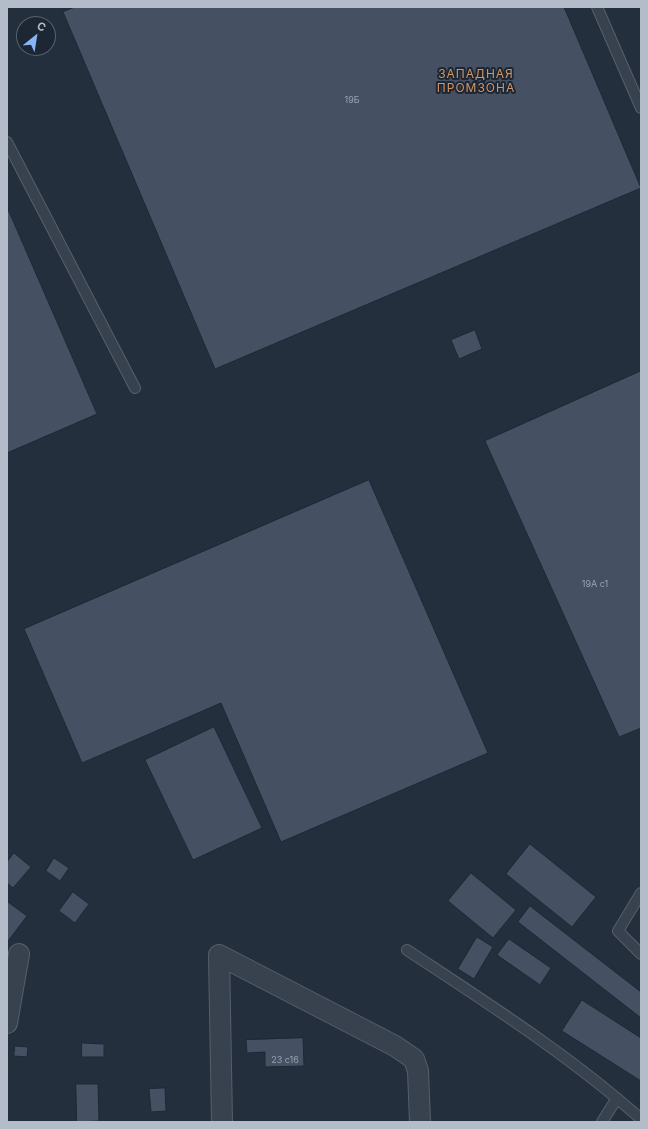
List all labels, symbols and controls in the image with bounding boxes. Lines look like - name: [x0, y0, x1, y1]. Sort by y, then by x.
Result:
- north arrow: [16, 16, 56, 56]
- text: С: [34, 18, 49, 35]
- district label: ЗАПАДНАЯ ПРОМЗОНА: [437, 67, 515, 95]
- house number: 19Б: [344, 95, 360, 105]
- house number: 19А с1: [582, 579, 608, 589]
- house number: 23 с16: [271, 1055, 299, 1065]

